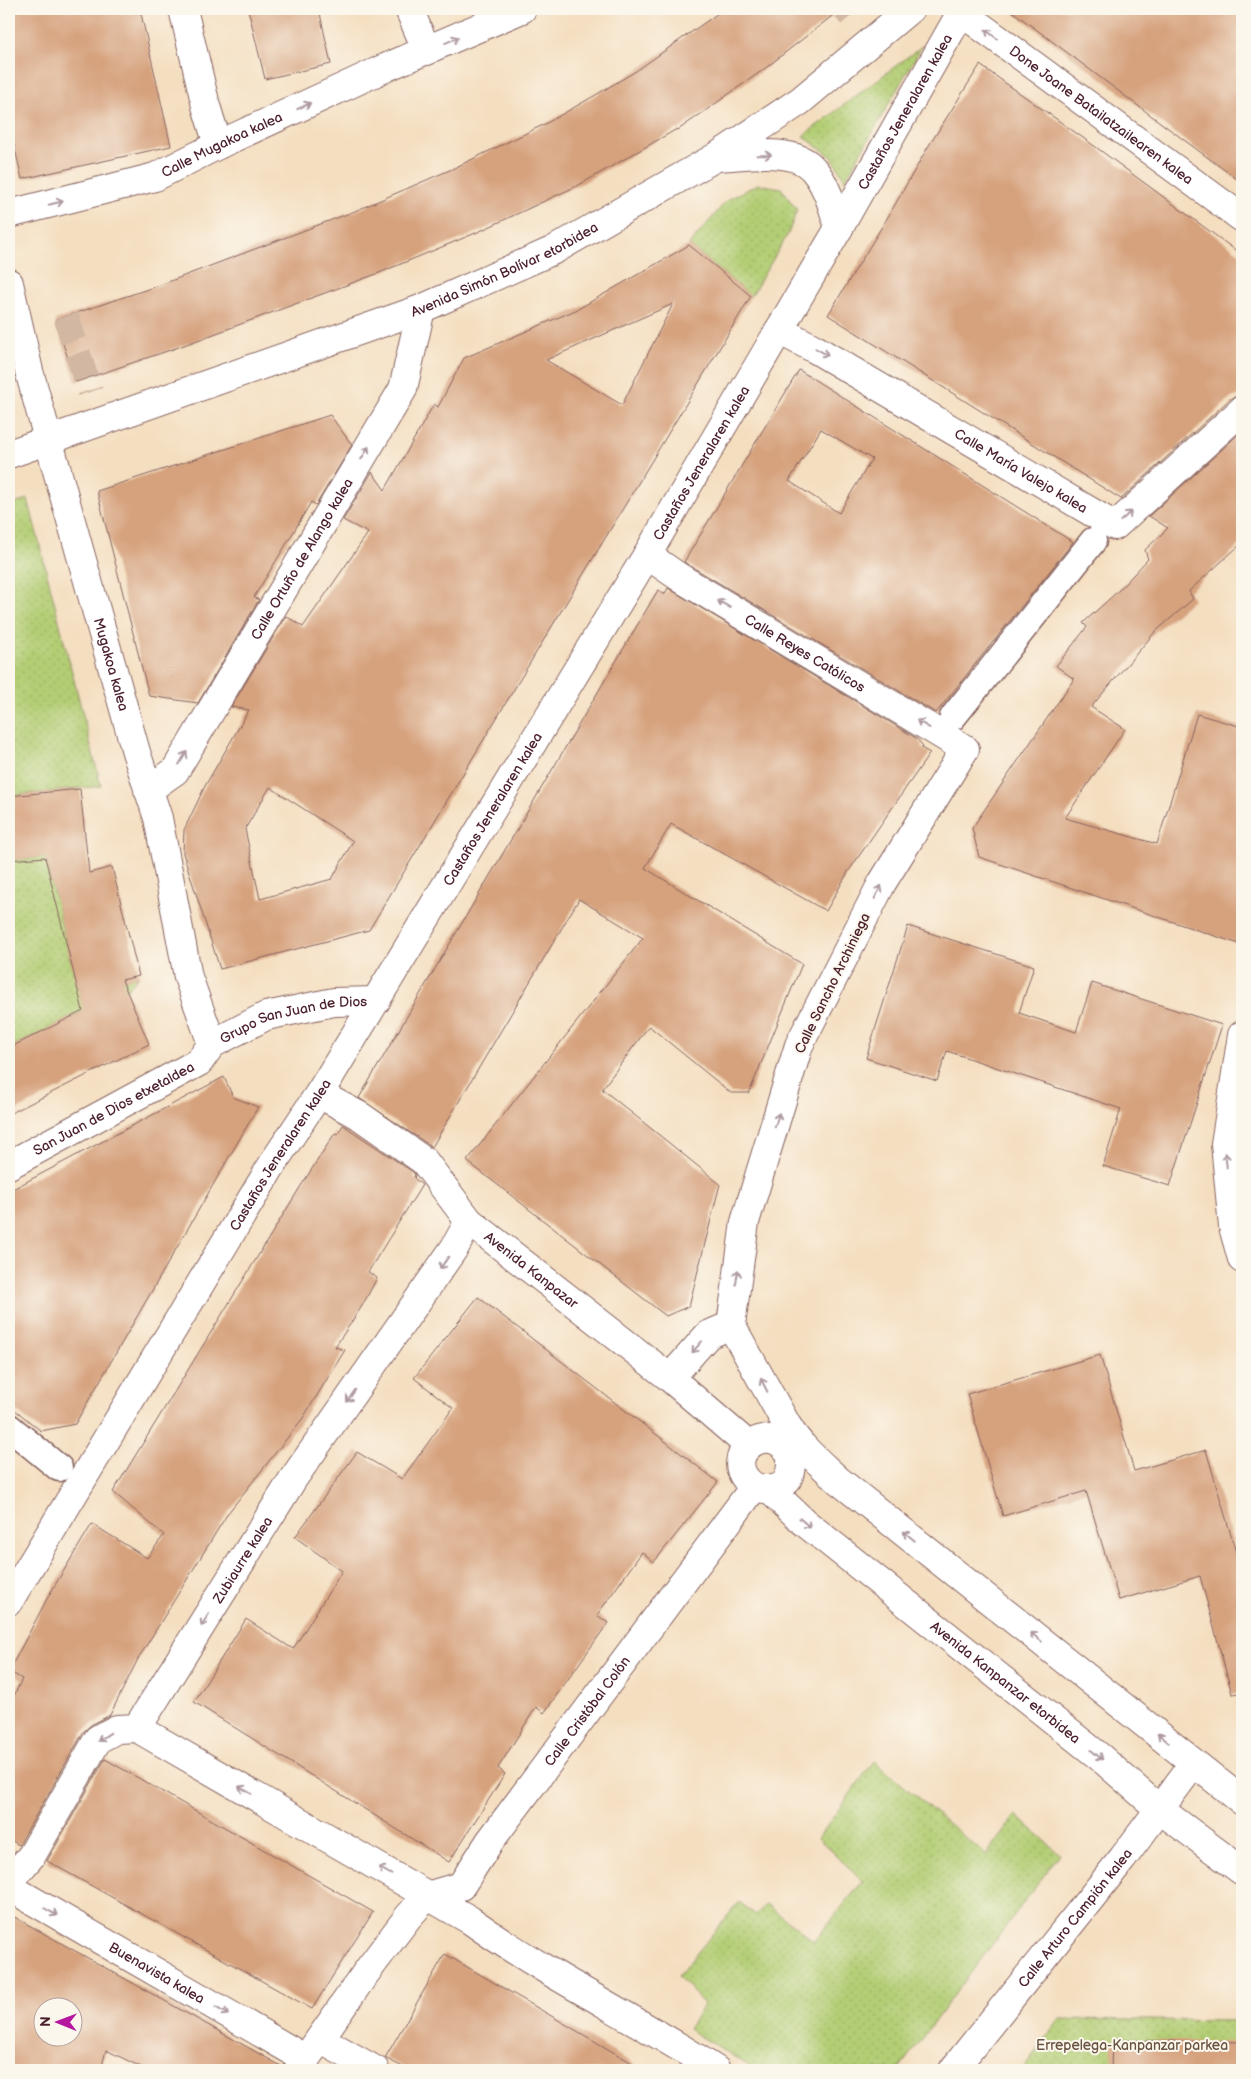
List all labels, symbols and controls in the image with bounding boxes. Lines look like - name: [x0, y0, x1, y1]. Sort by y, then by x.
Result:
- one-way arrow: [985, 29, 998, 40]
- street label: Castaños Jeneralaren kalea: [854, 31, 956, 193]
- one-way arrow: [444, 34, 459, 44]
- street label: Done Joane Batailatzailearen kalea: [1006, 42, 1196, 188]
- one-way arrow: [296, 100, 311, 110]
- street label: Calle Mugakoa kalea: [159, 108, 285, 181]
- one-way arrow: [756, 150, 772, 160]
- one-way arrow: [48, 198, 64, 207]
- street label: Avenida Simón Bolívar etorbidea: [409, 219, 601, 321]
- one-way arrow: [814, 348, 828, 358]
- street label: Castaños Jeneralaren kalea: [649, 383, 753, 544]
- street label: Calle María Valejo kalea: [951, 425, 1091, 517]
- one-way arrow: [361, 446, 371, 460]
- street label: Calle Ortuño de Alango kalea: [247, 475, 357, 643]
- one-way arrow: [1119, 510, 1132, 522]
- one-way arrow: [717, 599, 731, 609]
- street label: Calle Reyes Católicos: [742, 611, 868, 696]
- street label: Mugakoa kalea: [90, 616, 132, 713]
- one-way arrow: [917, 718, 931, 728]
- street label: Castaños Jeneralaren kalea: [440, 729, 546, 889]
- one-way arrow: [179, 751, 189, 765]
- one-way arrow: [874, 885, 883, 900]
- street label: Calle Sancho Archiniega: [791, 910, 874, 1056]
- street label: Grupo San Juan de Dios: [217, 993, 367, 1047]
- street label: San Juan de Dios etxetaldea: [30, 1058, 197, 1159]
- street label: Castaños Jeneralaren kalea: [226, 1076, 335, 1234]
- one-way arrow: [772, 1112, 782, 1128]
- one-way arrow: [1221, 1152, 1231, 1168]
- street label: Avenida Kanpazar: [481, 1228, 582, 1313]
- one-way arrow: [439, 1255, 449, 1269]
- one-way arrow: [732, 1269, 742, 1285]
- one-way arrow: [692, 1341, 703, 1354]
- one-way arrow: [759, 1378, 768, 1393]
- one-way arrow: [346, 1389, 356, 1403]
- street label: Zubiaurre kalea: [209, 1514, 276, 1607]
- one-way arrow: [799, 1517, 812, 1528]
- one-way arrow: [903, 1530, 916, 1541]
- one-way arrow: [199, 1612, 209, 1626]
- street label: Avenida Kanpanzar etorbidea: [927, 1618, 1084, 1747]
- one-way arrow: [1030, 1631, 1043, 1642]
- street label: Calle Cristóbal Colón: [541, 1653, 634, 1770]
- one-way arrow: [97, 1732, 111, 1742]
- one-way arrow: [1157, 1733, 1170, 1744]
- one-way arrow: [1090, 1749, 1103, 1760]
- one-way arrow: [237, 1785, 252, 1795]
- street label: Calle Arturo Campión kalea: [1015, 1845, 1136, 1991]
- one-way arrow: [378, 1866, 393, 1876]
- one-way arrow: [43, 1907, 58, 1917]
- street label: Buenavista kalea: [106, 1939, 208, 2008]
- north arrow: [32, 1996, 82, 2046]
- one-way arrow: [214, 2007, 228, 2017]
- text: N: [37, 2016, 54, 2027]
- park label: Errepelega-Kanpanzar parkea: [1036, 2037, 1228, 2054]

